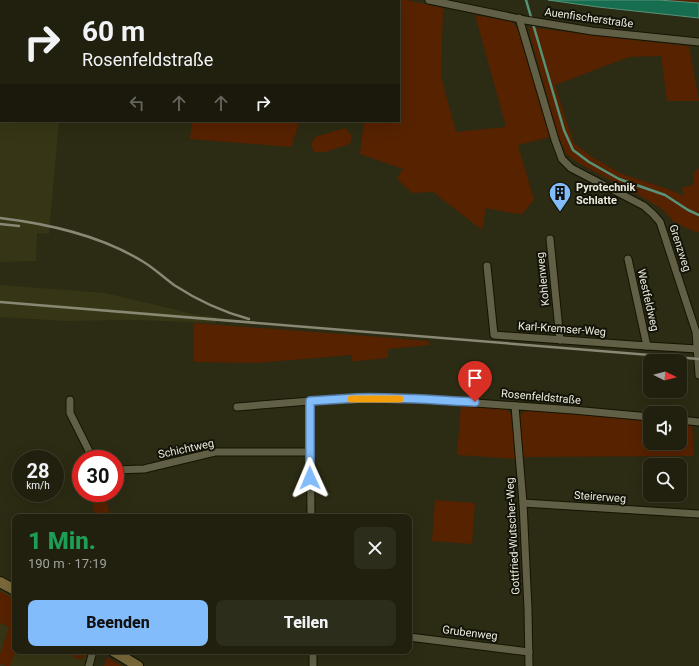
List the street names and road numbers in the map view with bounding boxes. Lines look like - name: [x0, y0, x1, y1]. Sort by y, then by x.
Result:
- street label: Auenfischerstraße: [544, 5, 634, 31]
- street label: Grenzweg: [666, 223, 694, 273]
- street label: Kohlenweg: [534, 251, 552, 307]
- street label: Westfeldweg: [635, 268, 661, 332]
- street label: Karl-Kremser-Weg: [518, 319, 606, 339]
- street label: Rosenfeldstraße: [500, 387, 582, 407]
- street label: Schichtweg: [157, 437, 215, 461]
- street label: Gottfried-Wutscher-Weg: [503, 477, 523, 595]
- street label: Steirerweg: [574, 489, 626, 505]
- street label: Grubenweg: [442, 623, 498, 643]

